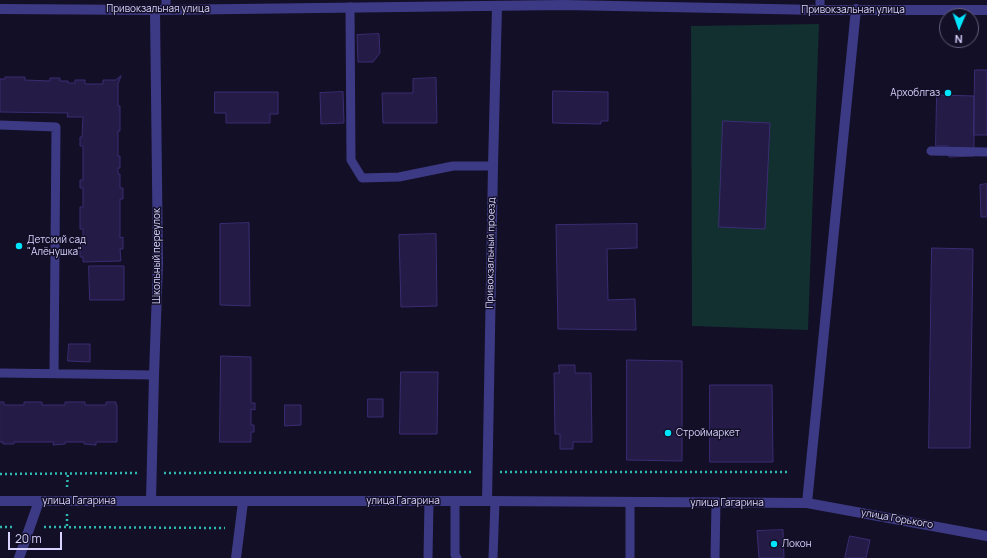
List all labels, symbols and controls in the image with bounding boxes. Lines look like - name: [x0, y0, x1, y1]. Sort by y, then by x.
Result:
- street label: Привокзальная улица: [106, 3, 210, 15]
- street label: Привокзальная улица: [801, 4, 905, 16]
- north arrow: [939, 8, 979, 48]
- text: N: [954, 32, 963, 47]
- place label: Архоблгаз: [890, 87, 940, 99]
- marker: Архоблгаз: [943, 88, 953, 98]
- street label: Привокзальный проезд: [484, 197, 498, 309]
- street label: Школьный переулок: [151, 208, 163, 304]
- place label: Детский сад "Алёнушка": [27, 234, 86, 258]
- marker: Детский сад "Алёнушка": [14, 241, 24, 251]
- place label: Строймаркет: [676, 427, 740, 439]
- marker: Строймаркет: [663, 428, 673, 438]
- street label: улица Гагарина: [42, 495, 116, 507]
- street label: улица Гагарина: [366, 495, 440, 507]
- street label: улица Гагарина: [690, 497, 764, 509]
- street label: улица Горького: [860, 507, 934, 531]
- scale bar: [10, 524, 64, 550]
- text: 20 m: [15, 530, 42, 547]
- place label: Локон: [782, 538, 812, 550]
- marker: Локон: [769, 539, 779, 549]

